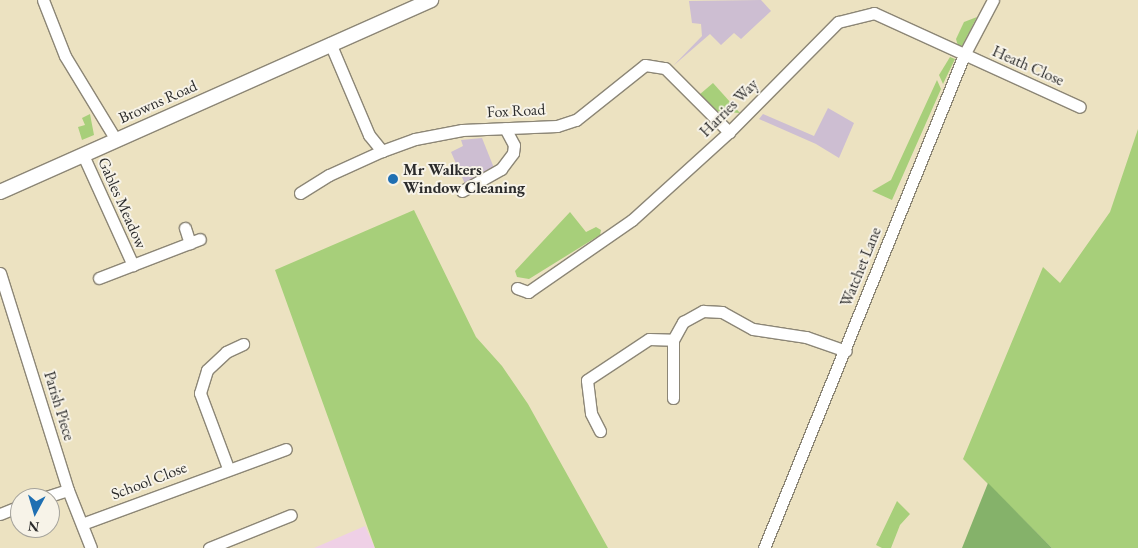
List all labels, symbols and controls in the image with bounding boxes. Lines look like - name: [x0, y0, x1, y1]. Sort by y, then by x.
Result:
- street label: Heath Close: [989, 42, 1067, 90]
- street label: Harries Way: [696, 75, 762, 141]
- street label: Browns Road: [116, 76, 200, 128]
- street label: Fox Road: [486, 100, 546, 122]
- street label: Gables Meadow: [93, 154, 151, 252]
- place label: Mr Walkers Window Cleaning: [403, 160, 525, 198]
- marker: Mr Walkers Window Cleaning: [387, 173, 399, 185]
- street label: Watchet Lane: [836, 224, 886, 310]
- street label: Parish Piece: [39, 369, 79, 443]
- street label: School Close: [109, 458, 189, 504]
- north arrow: [10, 488, 60, 538]
- text: N: [27, 517, 40, 536]

